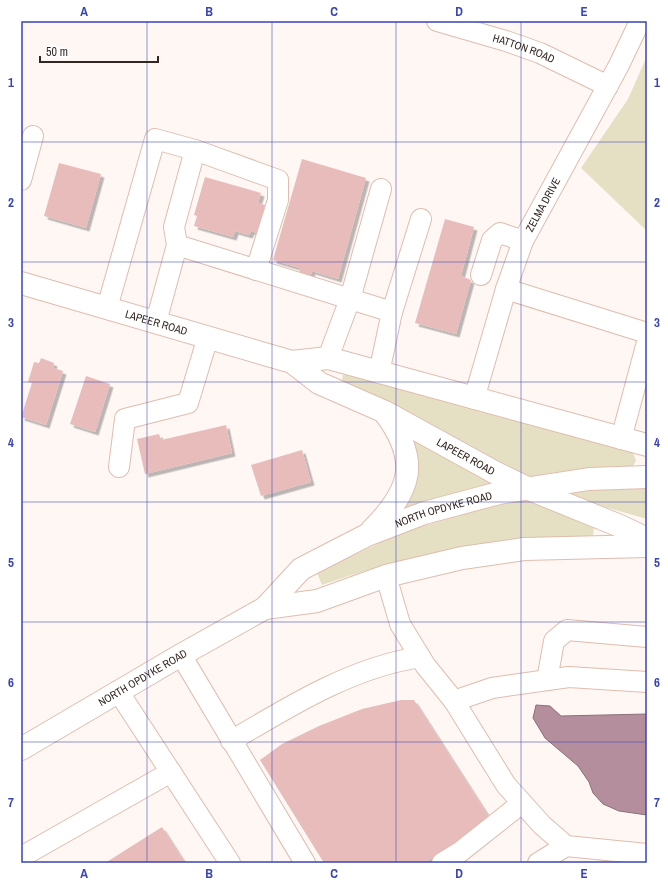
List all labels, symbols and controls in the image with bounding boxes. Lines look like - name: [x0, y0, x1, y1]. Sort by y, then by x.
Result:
- text: A: [80, 3, 88, 20]
- text: B: [205, 3, 213, 20]
- text: C: [330, 3, 338, 20]
- text: D: [455, 3, 463, 20]
- text: E: [580, 3, 588, 20]
- street label: HATTON ROAD: [491, 31, 557, 66]
- scale bar: [40, 38, 158, 64]
- text: 50 m: [46, 44, 68, 60]
- text: 1: [8, 74, 14, 91]
- text: 1: [654, 74, 660, 91]
- street label: ZELMA DRIVE: [522, 175, 563, 234]
- text: 2: [8, 194, 14, 211]
- text: 2: [654, 194, 660, 211]
- street label: LAPEER ROAD: [124, 307, 189, 338]
- text: 3: [8, 314, 14, 331]
- text: 3: [654, 314, 660, 331]
- text: 4: [8, 434, 14, 451]
- text: 4: [654, 434, 660, 451]
- street label: LAPEER ROAD: [434, 435, 498, 478]
- street label: NORTH OPDYKE ROAD: [393, 488, 494, 531]
- text: 5: [8, 554, 14, 571]
- text: 5: [654, 554, 660, 571]
- street label: NORTH OPDYKE ROAD: [96, 646, 189, 709]
- text: 6: [8, 674, 14, 691]
- text: 6: [654, 674, 660, 691]
- text: 7: [8, 794, 14, 811]
- text: 7: [654, 794, 660, 811]
- text: A: [80, 865, 88, 882]
- text: B: [205, 865, 213, 882]
- text: C: [330, 865, 338, 882]
- text: D: [455, 865, 463, 882]
- text: E: [580, 865, 588, 882]

